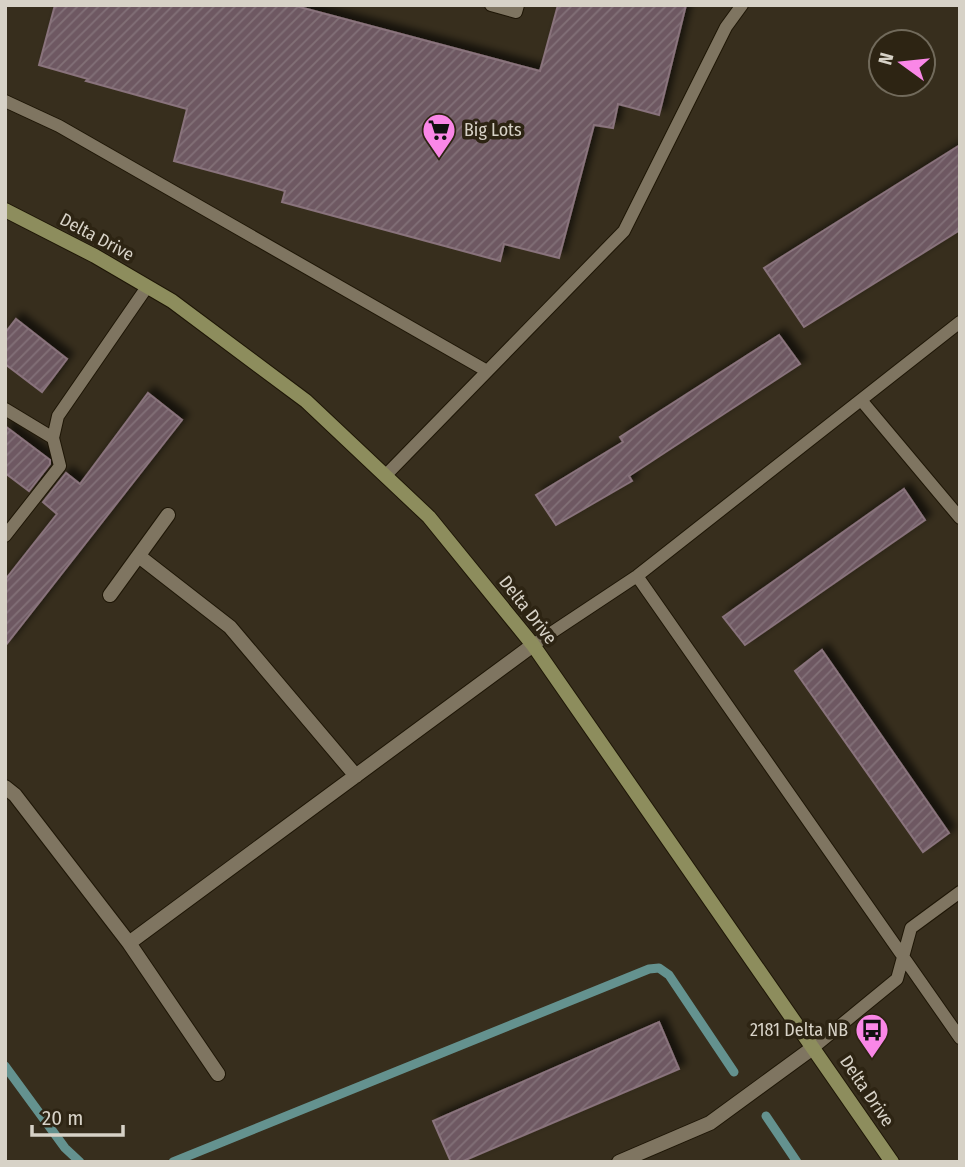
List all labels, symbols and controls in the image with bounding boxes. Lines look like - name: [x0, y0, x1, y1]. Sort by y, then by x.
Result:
- north arrow: [867, 28, 937, 98]
- text: N: [873, 50, 899, 67]
- supermarket icon: Big Lots: [420, 111, 458, 160]
- place label: Big Lots: [464, 119, 522, 141]
- street label: Delta Drive: [56, 208, 138, 266]
- street label: Delta Drive: [494, 571, 562, 649]
- bus stop icon: 2181 Delta NB: [853, 1011, 891, 1060]
- place label: 2181 Delta NB: [750, 1019, 848, 1041]
- street label: Delta Drive: [835, 1051, 899, 1131]
- scale bar: [32, 1094, 122, 1138]
- text: 20 m: [42, 1105, 83, 1131]

